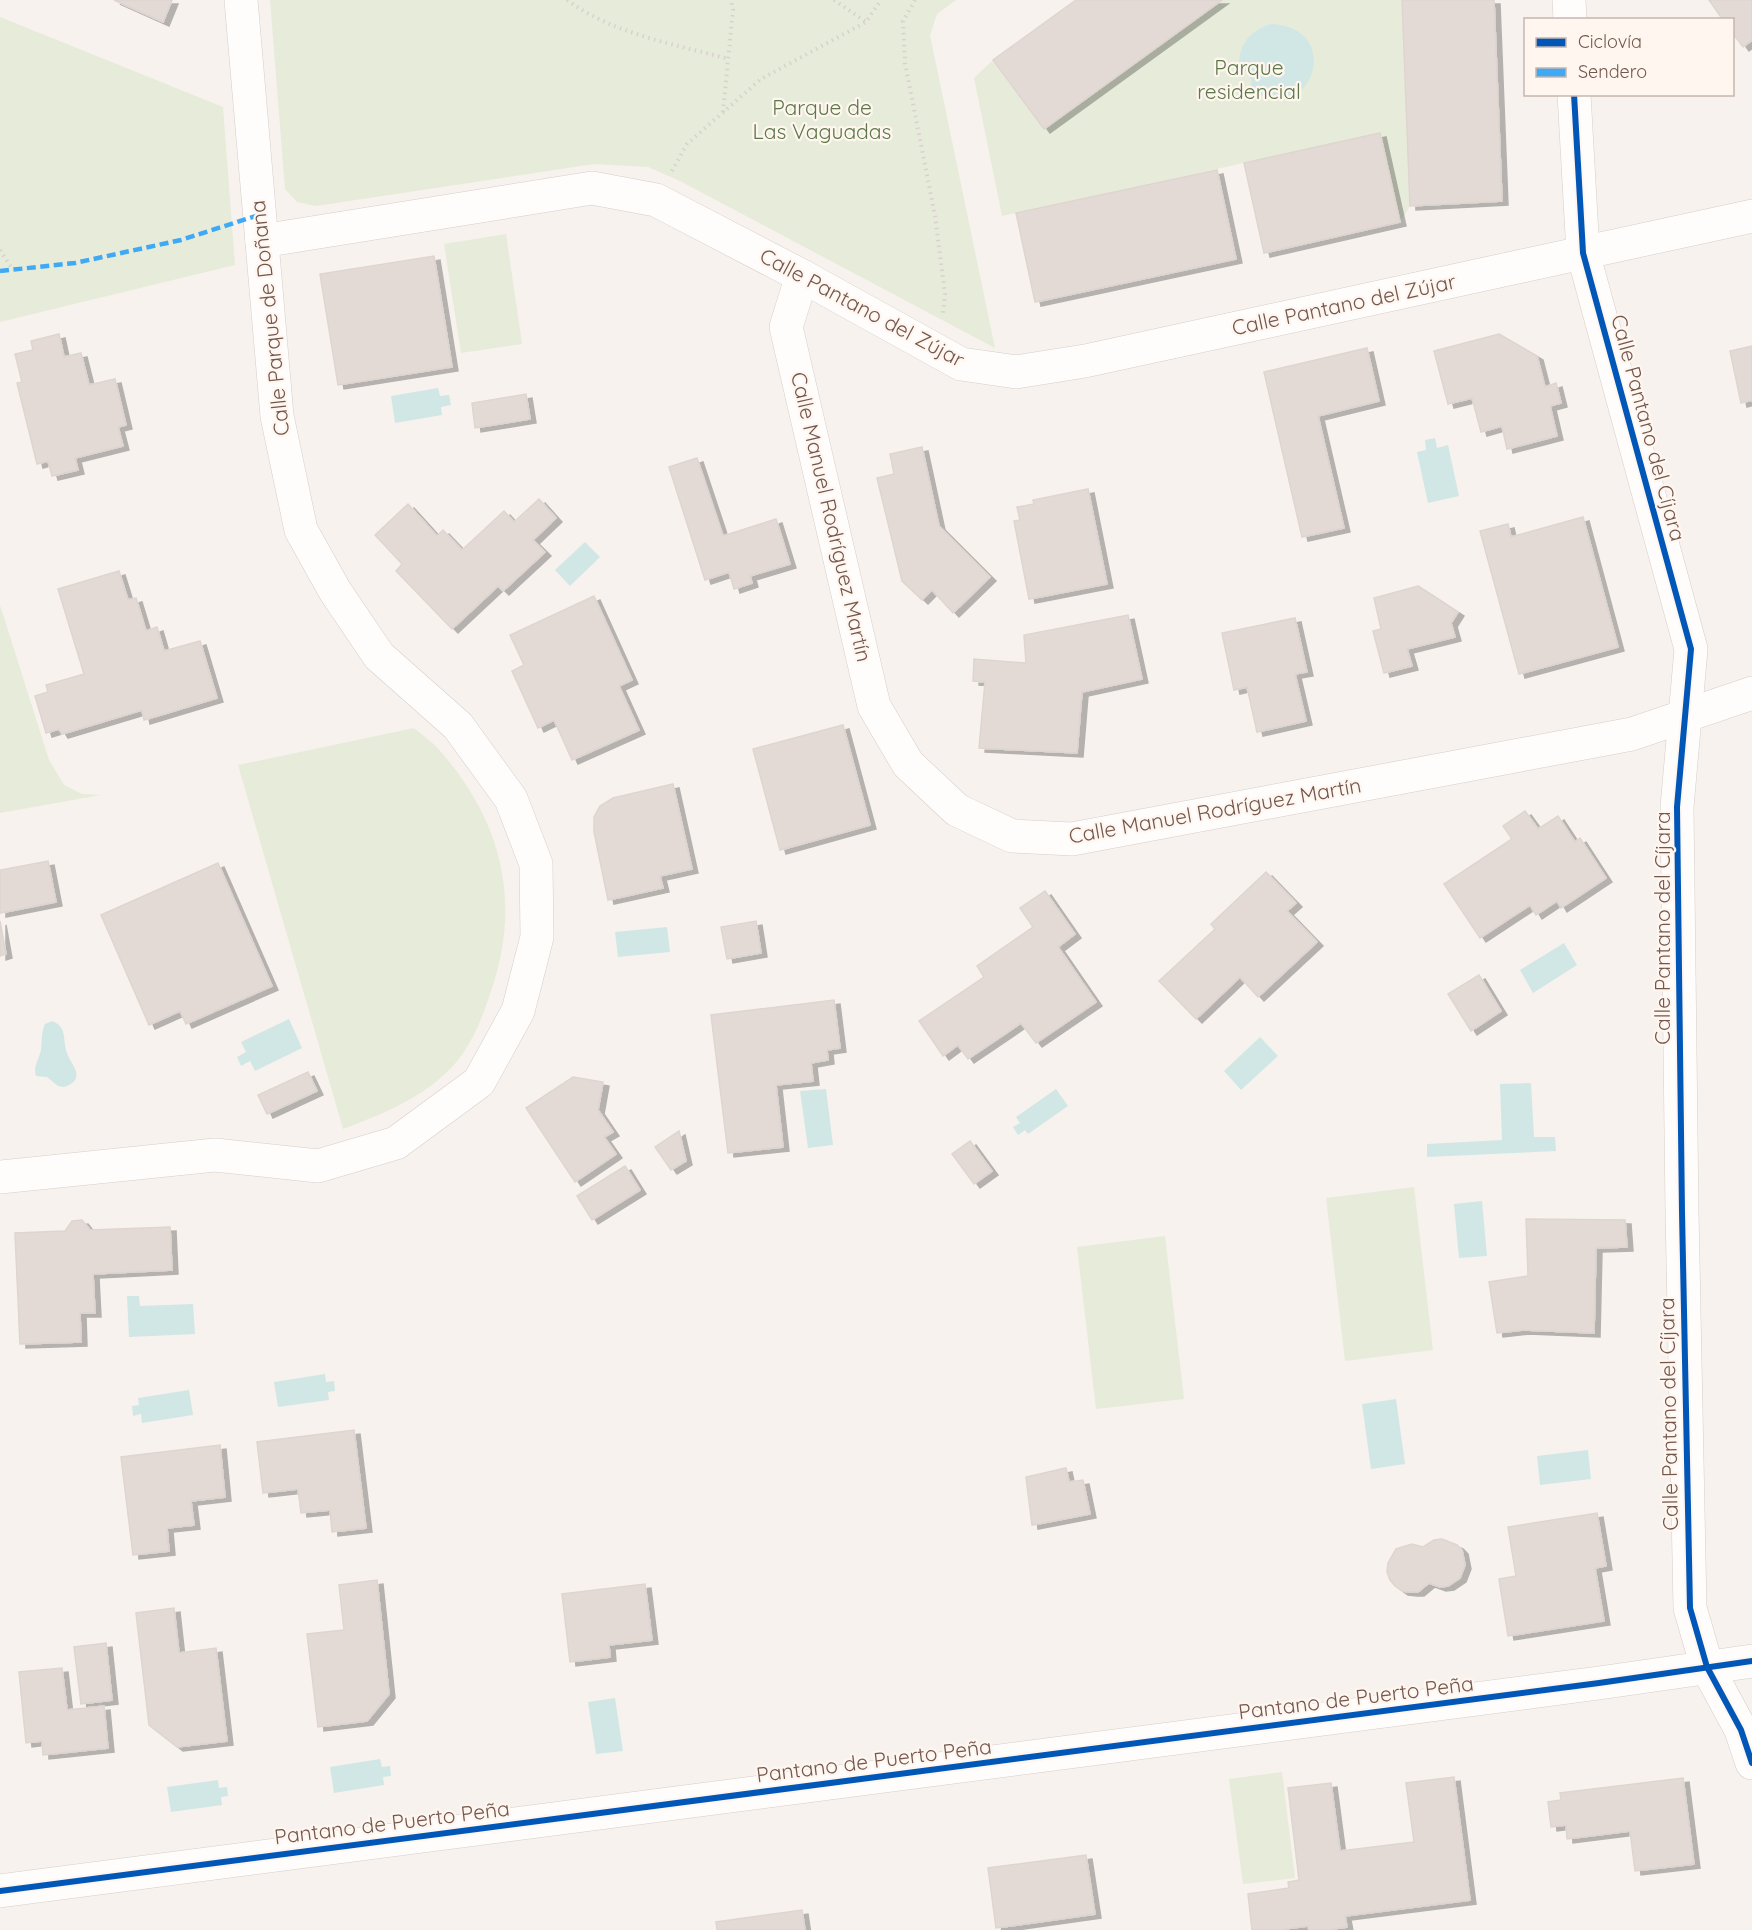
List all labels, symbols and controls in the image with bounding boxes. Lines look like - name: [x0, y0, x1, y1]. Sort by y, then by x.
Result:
- legend: [1524, 18, 1734, 96]
- text: Ciclovía: [1578, 30, 1642, 53]
- park label: Parque residencial: [1197, 54, 1301, 104]
- text: Sendero: [1578, 60, 1647, 83]
- park label: Parque de Las Vaguadas: [753, 94, 891, 144]
- street label: Calle Parque de Doñana: [244, 199, 294, 437]
- street label: Calle Pantano del Zújar: [756, 242, 969, 372]
- street label: Calle Pantano del Zújar: [1229, 268, 1458, 340]
- street label: Calle Pantano del Cíjara: [1606, 312, 1692, 544]
- street label: Calle Manuel Rodríguez Martín: [786, 369, 878, 664]
- street label: Calle Manuel Rodríguez Martín: [1067, 771, 1363, 849]
- street label: Calle Pantano del Cíjara: [1649, 811, 1675, 1045]
- street label: Calle Pantano del Cíjara: [1653, 1297, 1683, 1531]
- street label: Pantano de Puerto Peña: [1237, 1670, 1475, 1724]
- street label: Pantano de Puerto Peña: [755, 1733, 993, 1787]
- street label: Pantano de Puerto Peña: [273, 1795, 511, 1849]

